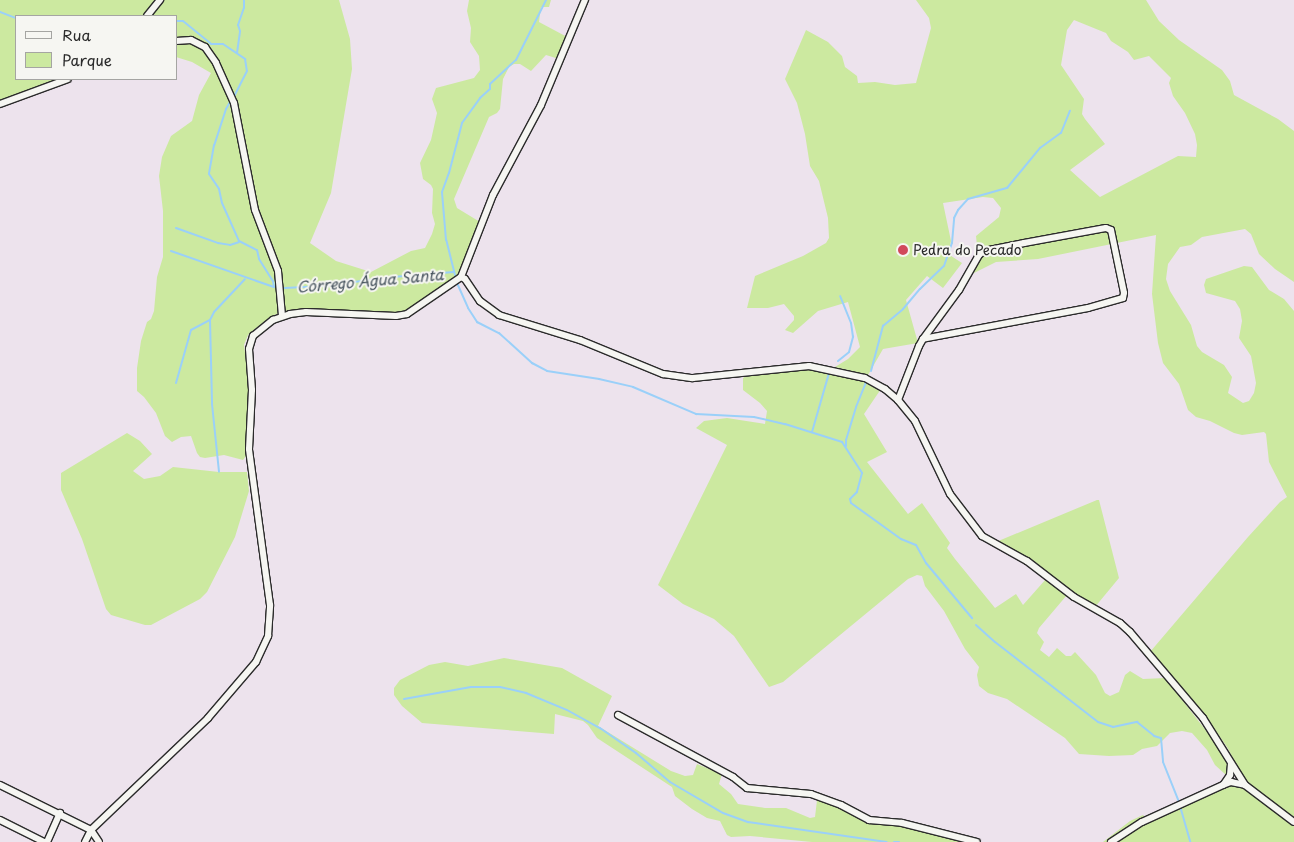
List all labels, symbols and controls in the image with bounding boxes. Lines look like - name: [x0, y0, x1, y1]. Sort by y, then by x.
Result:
- legend: [15, 15, 178, 80]
- text: Rua: [62, 23, 91, 46]
- text: Parque: [62, 48, 112, 71]
- place label: Pedra do Pecado: [913, 242, 1023, 258]
- marker: Pedra do Pecado: [897, 244, 909, 256]
- water label: Córrego Água Santa: [295, 265, 445, 295]

